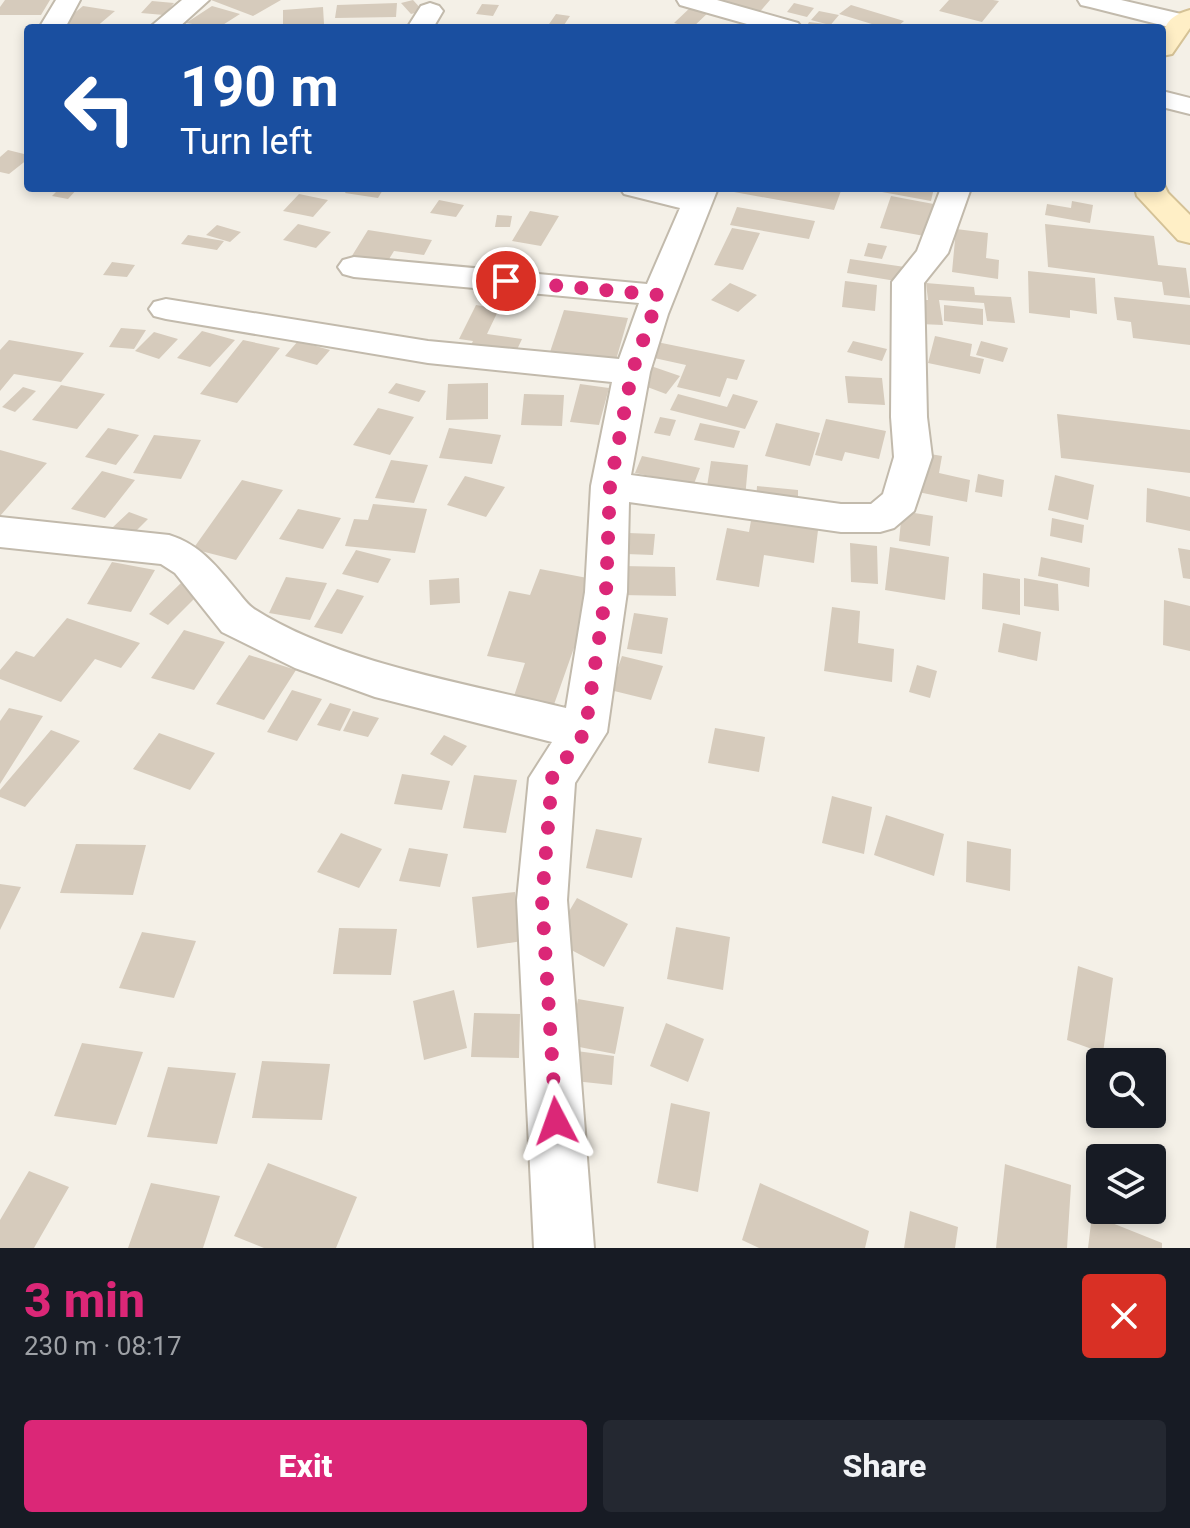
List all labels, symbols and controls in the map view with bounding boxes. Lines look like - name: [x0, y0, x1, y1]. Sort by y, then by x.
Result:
- text: 190 m: [180, 54, 339, 120]
- icon: left: [48, 56, 152, 160]
- text: Turn left: [180, 121, 313, 163]
- pin: [472, 247, 540, 315]
- icon: arrive: [484, 259, 528, 303]
- map controls: [1086, 1048, 1166, 1224]
- button: search: [1086, 1048, 1166, 1128]
- position arrow: [514, 1079, 598, 1163]
- button: layers: [1086, 1144, 1166, 1224]
- text: 3 min: [24, 1272, 145, 1329]
- button: close: [1082, 1274, 1166, 1358]
- text: 230 m · 08:17: [24, 1331, 182, 1361]
- button: Exit: [24, 1420, 587, 1512]
- button: Share: [603, 1420, 1166, 1512]

